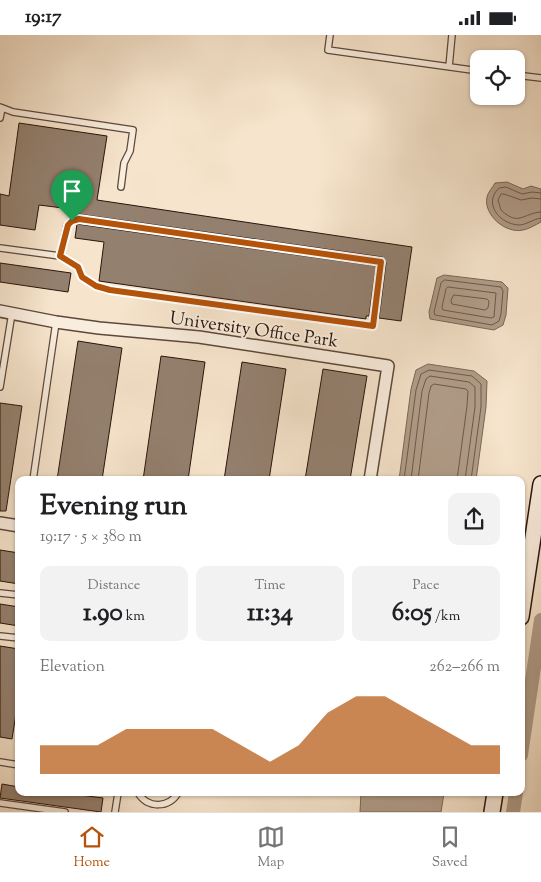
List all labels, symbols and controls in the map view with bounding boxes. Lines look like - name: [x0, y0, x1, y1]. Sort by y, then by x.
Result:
- text: 19:17: [25, 4, 61, 31]
- map controls: [470, 50, 525, 105]
- button: locate: [470, 50, 525, 105]
- pin: [51, 170, 93, 221]
- icon: arrive: [58, 177, 86, 205]
- street label: University Office Park: [168, 306, 340, 356]
- text: Evening run: [40, 487, 187, 527]
- button: share: [448, 493, 500, 545]
- text: 19:17 · 5 × 380 m: [40, 526, 142, 549]
- text: Distance: [88, 576, 140, 596]
- text: Time: [254, 576, 286, 596]
- text: Pace: [413, 576, 439, 596]
- text: 1.90: [83, 596, 123, 632]
- text: 11:34: [247, 596, 293, 632]
- text: 6:05: [392, 596, 432, 632]
- text: km: [123, 607, 145, 627]
- text: /km: [432, 607, 460, 627]
- text: Elevation: [40, 656, 105, 679]
- text: 262–266 m: [429, 656, 500, 679]
- tab: Home: [73, 823, 110, 873]
- tab: Map: [257, 823, 285, 873]
- tab: Saved: [432, 823, 468, 873]

